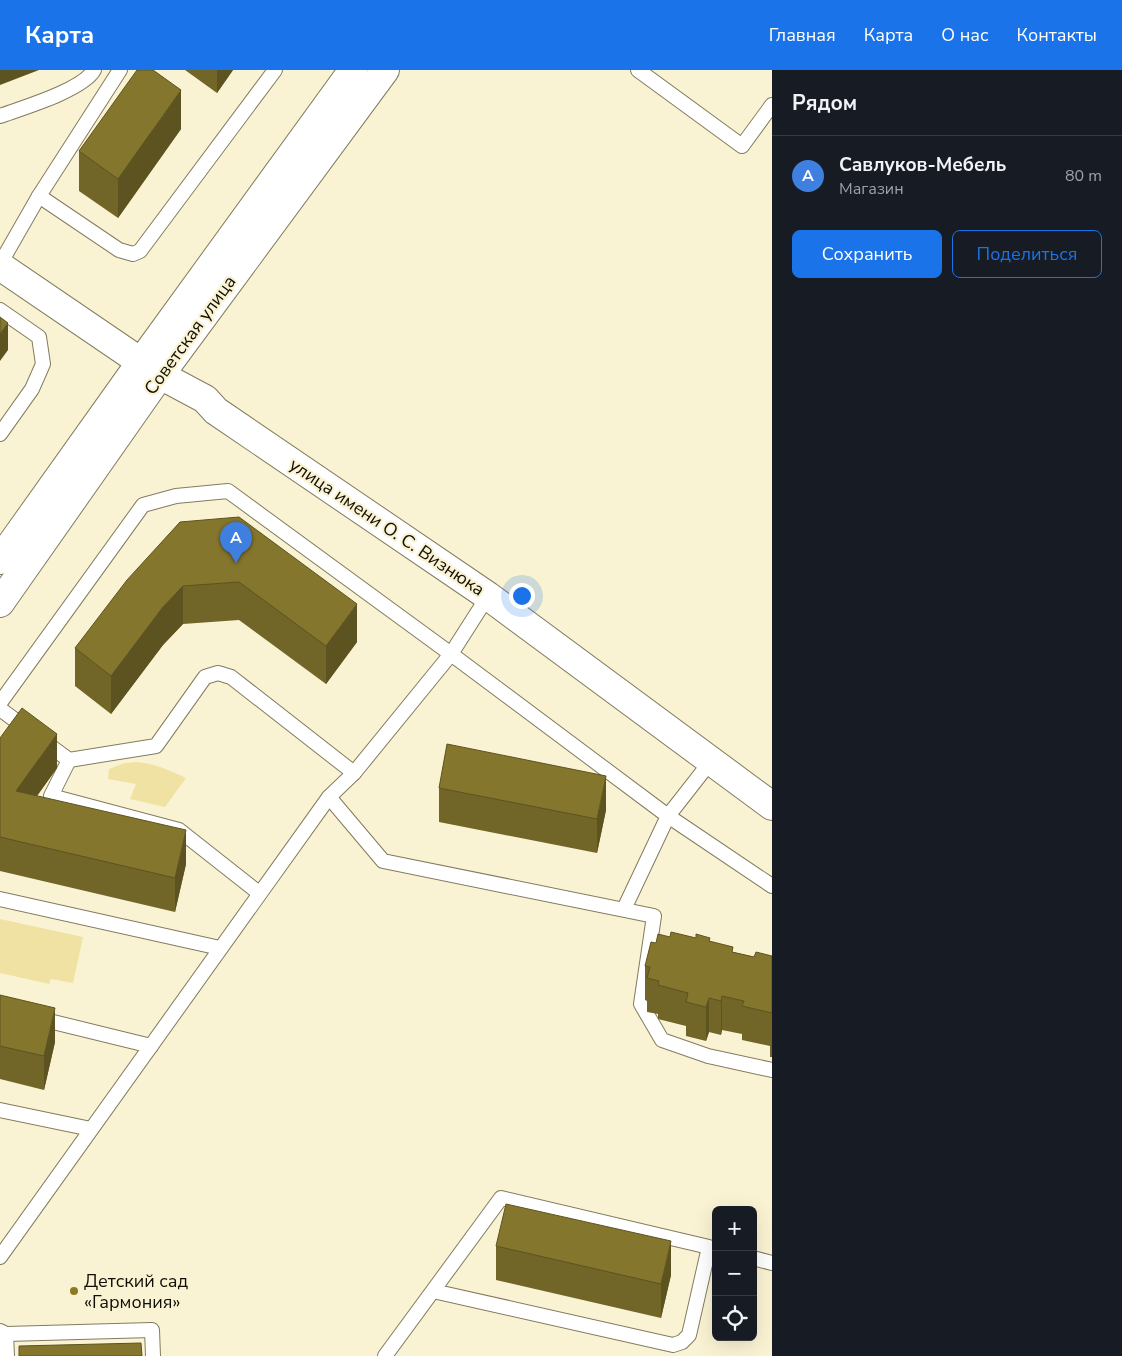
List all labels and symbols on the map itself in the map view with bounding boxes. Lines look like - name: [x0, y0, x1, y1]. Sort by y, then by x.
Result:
- street label: Советская улица: [139, 271, 241, 399]
- street label: улица имени О. С. Визнюка: [285, 453, 489, 601]
- pin: A: [220, 522, 252, 563]
- your location: [509, 583, 535, 609]
- place label: Детский сад «Гармония»: [84, 1269, 189, 1314]
- marker: Детский сад «Гармония»: [68, 1285, 80, 1297]

